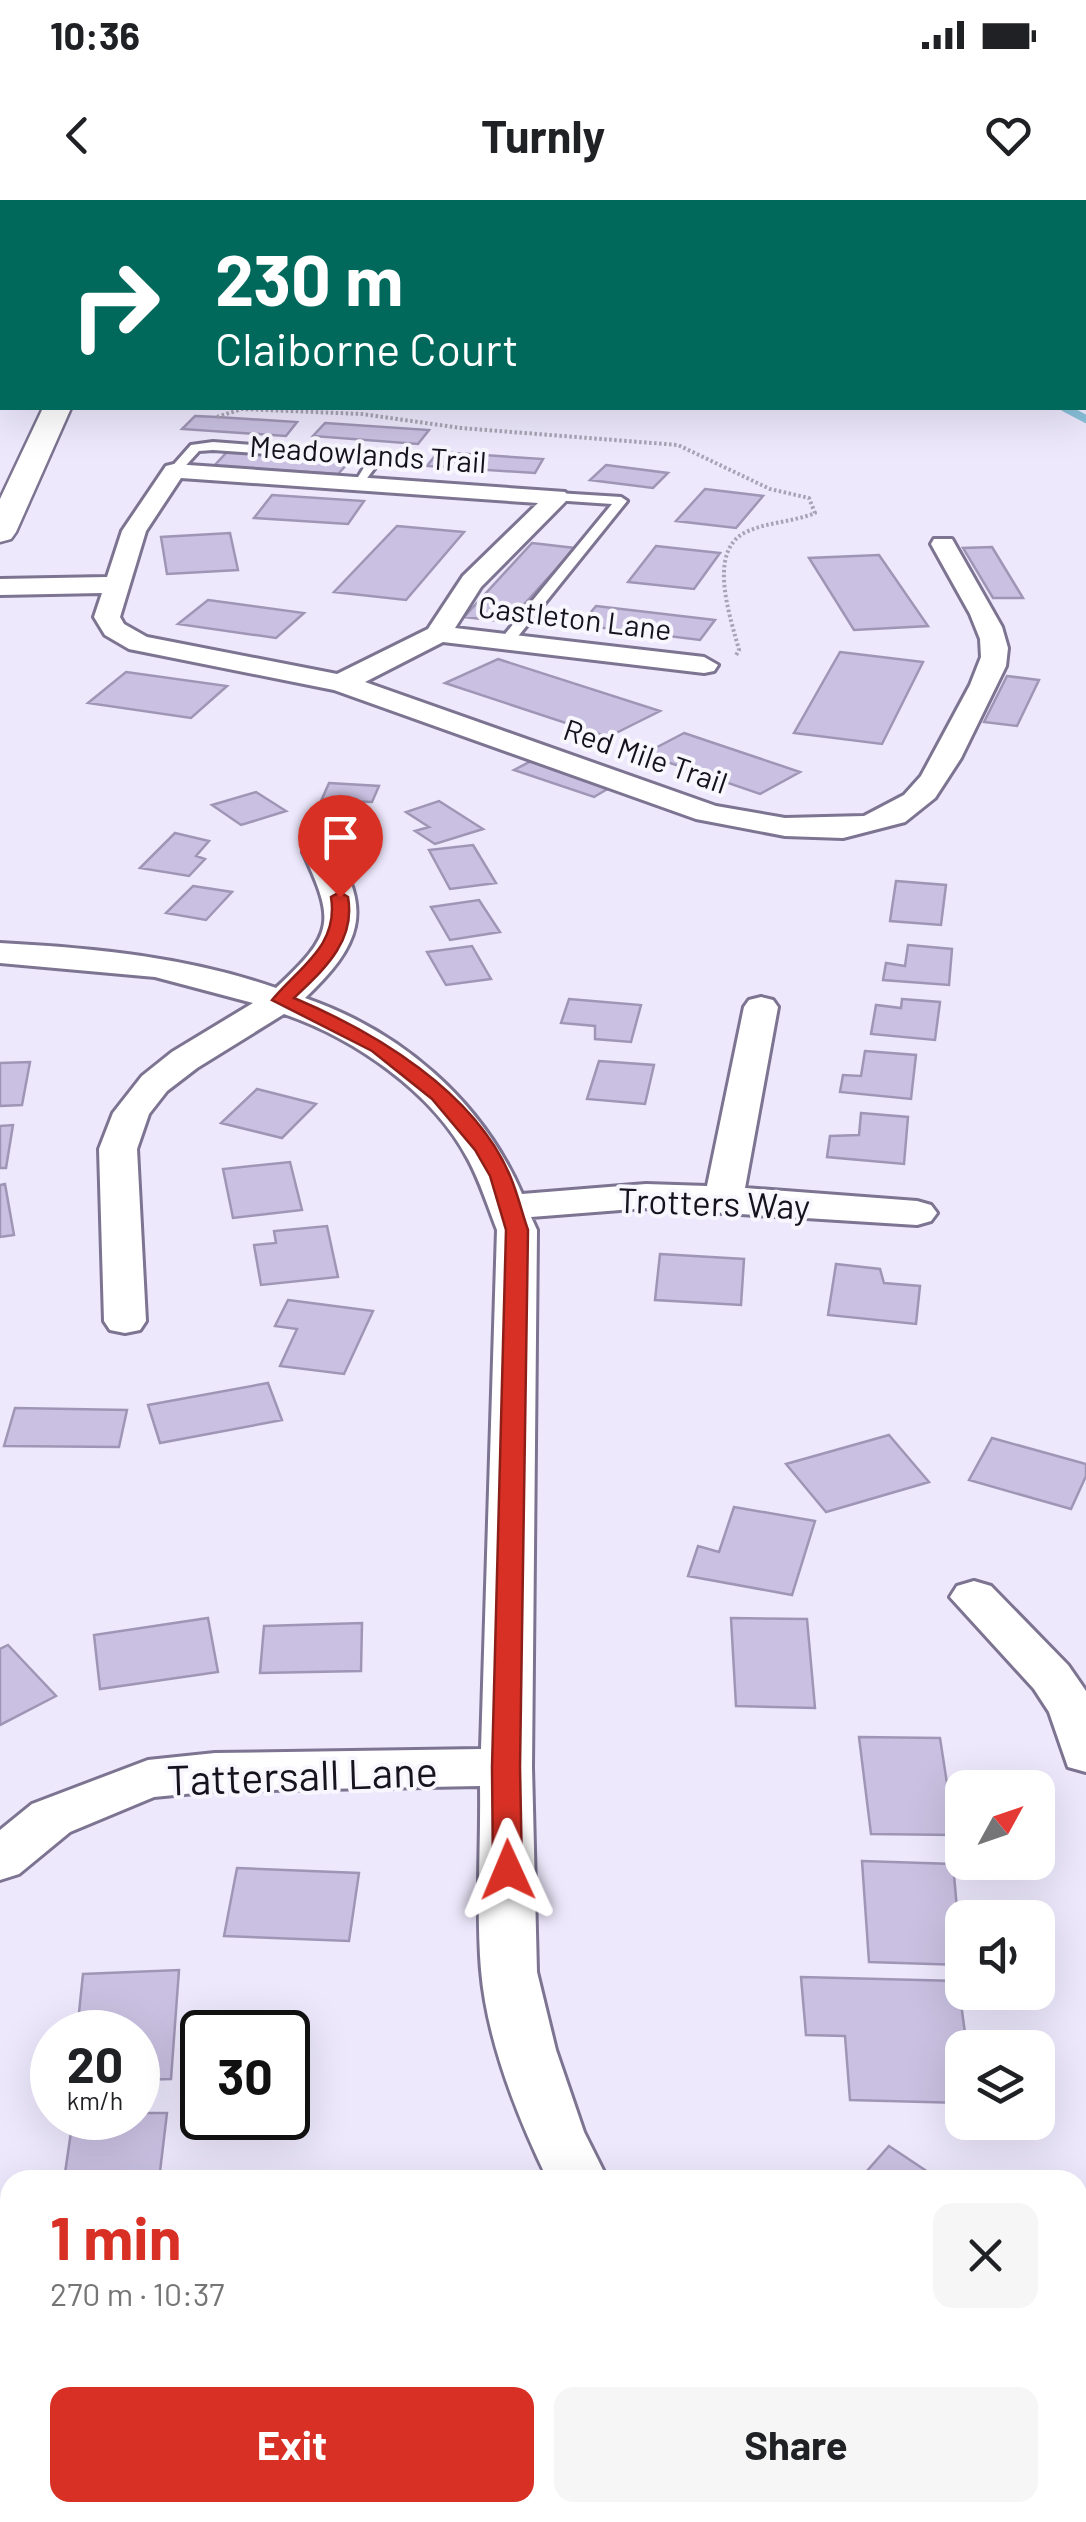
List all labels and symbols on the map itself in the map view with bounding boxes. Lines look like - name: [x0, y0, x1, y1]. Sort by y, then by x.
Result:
- street label: Meadowlands Trail: [248, 427, 488, 479]
- street label: Castleton Lane: [476, 587, 674, 647]
- street label: Red Mile Trail: [559, 710, 733, 800]
- pin: [298, 795, 383, 898]
- street label: Trotters Way: [617, 1178, 811, 1226]
- street label: Tattersall Lane: [165, 1744, 439, 1804]
- north arrow: [945, 1770, 1055, 1880]
- position arrow: [456, 1818, 560, 1922]
- speed limit sign: 30: [180, 2010, 310, 2140]

